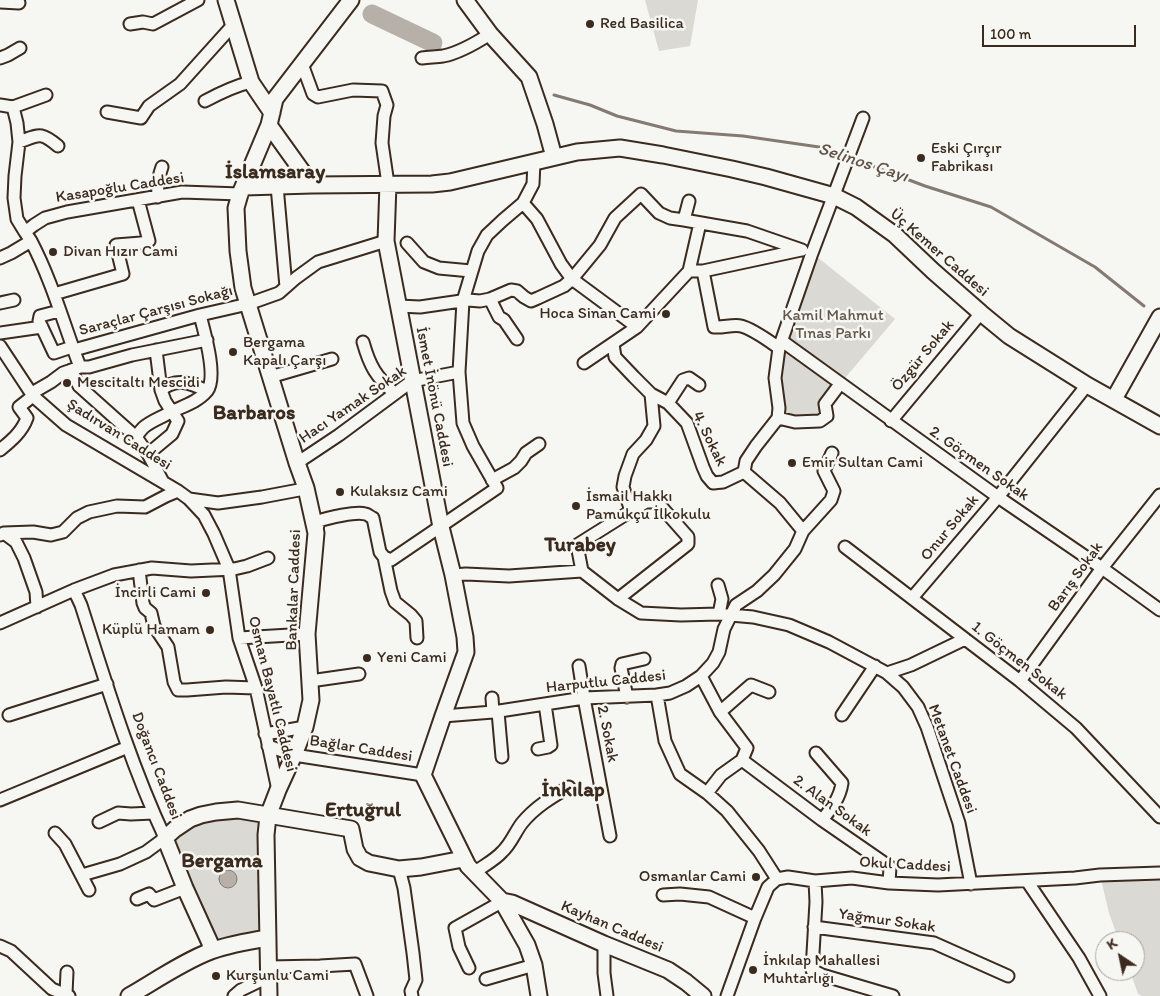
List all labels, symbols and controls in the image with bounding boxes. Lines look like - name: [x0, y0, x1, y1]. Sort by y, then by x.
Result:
- place label: Red Basilica: [600, 14, 684, 34]
- scale bar: [985, 15, 1139, 47]
- marker: Red Basilica: [584, 18, 596, 30]
- text: 100 m: [990, 25, 1031, 43]
- water label: Selinos Çayı: [815, 138, 911, 188]
- place label: Eski Çırçır Fabrikası: [931, 139, 1001, 177]
- marker: Eski Çırçır Fabrikası: [915, 152, 927, 164]
- district label: İslamsaray: [225, 160, 325, 186]
- street label: Kasapoğlu Caddesi: [54, 168, 186, 208]
- street label: Üç Kemer Caddesi: [886, 205, 992, 301]
- place label: Divan Hızır Cami: [63, 242, 178, 262]
- marker: Divan Hızır Cami: [47, 246, 59, 258]
- street label: Saraçlar Çarşısı Sokağı: [77, 281, 235, 341]
- place label: Hoca Sinan Cami: [539, 304, 656, 324]
- park label: Kamil Mahmut Tınas Parkı: [782, 306, 884, 344]
- marker: Hoca Sinan Cami: [660, 308, 672, 320]
- street label: Özgür Sokak: [888, 316, 958, 396]
- street label: İsmet İnönü Caddesi: [411, 325, 457, 469]
- place label: Bergama Kapalı Çarşı: [243, 333, 326, 371]
- marker: Bergama Kapalı Çarşı: [227, 346, 239, 358]
- street label: Hacı Yamak Sokak: [296, 362, 410, 448]
- place label: Mescitaltı Mescidi: [77, 373, 200, 393]
- marker: Mescitaltı Mescidi: [61, 377, 73, 389]
- street label: Şadırvan Caddesi: [63, 395, 175, 475]
- district label: Barbaros: [213, 401, 295, 427]
- street label: 4. Sokak: [688, 408, 730, 470]
- street label: 2. Göçmen Sokak: [925, 422, 1033, 506]
- place label: Emir Sultan Cami: [802, 453, 923, 473]
- marker: Emir Sultan Cami: [786, 457, 798, 469]
- place label: Kulaksız Cami: [350, 482, 448, 502]
- marker: Kulaksız Cami: [334, 486, 346, 498]
- place label: İsmail Hakkı Pamukçu İlkokulu: [586, 487, 711, 525]
- street label: Onur Sokak: [917, 491, 983, 565]
- marker: İsmail Hakkı Pamukçu İlkokulu: [570, 500, 582, 512]
- street label: Bankalar Caddesi: [282, 529, 306, 651]
- district label: Turabey: [544, 533, 616, 559]
- street label: Barış Sokak: [1044, 538, 1108, 616]
- place label: İncirli Cami: [115, 583, 196, 603]
- marker: İncirli Cami: [200, 587, 212, 599]
- street label: Osman Bayatlı Caddesi: [243, 614, 301, 774]
- street label: 1. Göçmen Sokak: [967, 618, 1071, 704]
- place label: Küplü Hamam: [102, 620, 200, 640]
- marker: Küplü Hamam: [204, 624, 216, 636]
- place label: Yeni Cami: [377, 648, 447, 668]
- marker: Yeni Cami: [361, 652, 373, 664]
- street label: Harputlu Caddesi: [545, 666, 667, 698]
- street label: Metanet Caddesi: [923, 702, 981, 816]
- street label: 2. Sokak: [592, 704, 622, 764]
- street label: Doğancı Caddesi: [127, 709, 185, 823]
- street label: Bağlar Caddesi: [308, 731, 414, 767]
- street label: 2. Alan Sokak: [789, 771, 875, 841]
- district label: İnkılap: [541, 778, 605, 804]
- district label: Ertuğrul: [325, 798, 401, 824]
- district label: Bergama: [181, 849, 263, 875]
- street label: Okul Caddesi: [859, 853, 951, 877]
- place label: Osmanlar Cami: [639, 867, 746, 887]
- marker: Osmanlar Cami: [750, 871, 762, 883]
- street label: Kayhan Caddesi: [558, 897, 666, 957]
- street label: Yağmur Sokak: [837, 905, 937, 937]
- north arrow: [1095, 931, 1145, 981]
- text: K: [1103, 934, 1120, 954]
- place label: İnkılap Mahallesi Muhtarlığı: [763, 951, 880, 989]
- marker: İnkılap Mahallesi Muhtarlığı: [747, 964, 759, 976]
- place label: Kurşunlu Cami: [226, 966, 329, 986]
- marker: Kurşunlu Cami: [210, 970, 222, 982]

